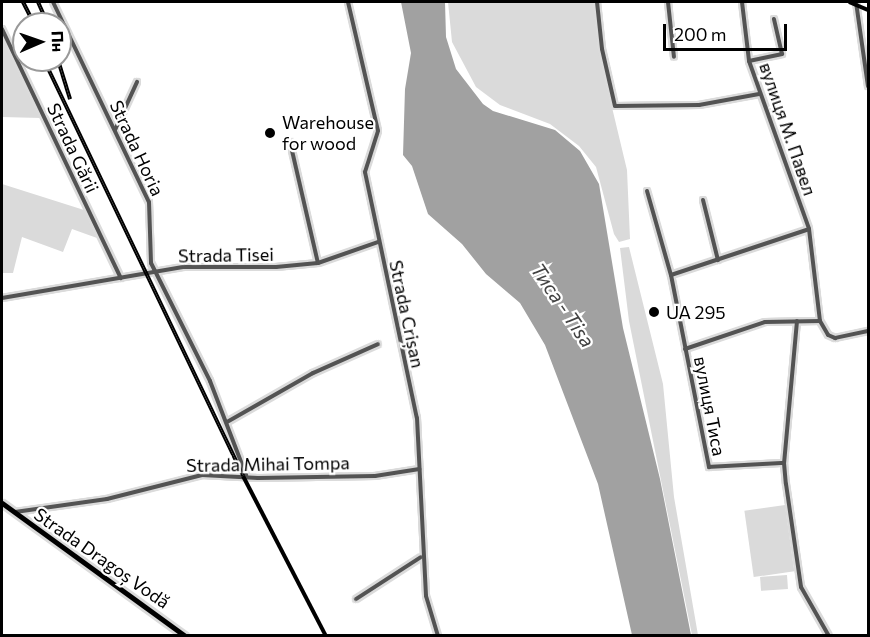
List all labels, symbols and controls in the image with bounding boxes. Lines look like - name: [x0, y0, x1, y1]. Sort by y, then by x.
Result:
- north arrow: [12, 12, 72, 72]
- scale bar: [666, 12, 790, 50]
- text: 200 m: [674, 23, 727, 45]
- text: Пн: [49, 30, 68, 52]
- street label: вулиця М. Павел: [755, 60, 821, 198]
- street label: Strada Horia: [105, 97, 169, 199]
- street label: Strada Gării: [43, 100, 103, 196]
- place label: Warehouse for wood: [282, 112, 374, 154]
- marker: Warehouse for wood: [263, 126, 277, 140]
- street label: Strada Tisei: [178, 243, 274, 267]
- street label: Strada Crișan: [385, 258, 429, 370]
- water label: Тиса - Tisa: [526, 258, 600, 352]
- place label: UA 295: [666, 301, 726, 323]
- marker: UA 295: [647, 305, 661, 319]
- street label: вулиця Тиса: [690, 354, 730, 458]
- street label: Strada Mihai Tompa: [186, 452, 350, 476]
- street label: Strada Dragoș Vodă: [30, 503, 174, 613]

